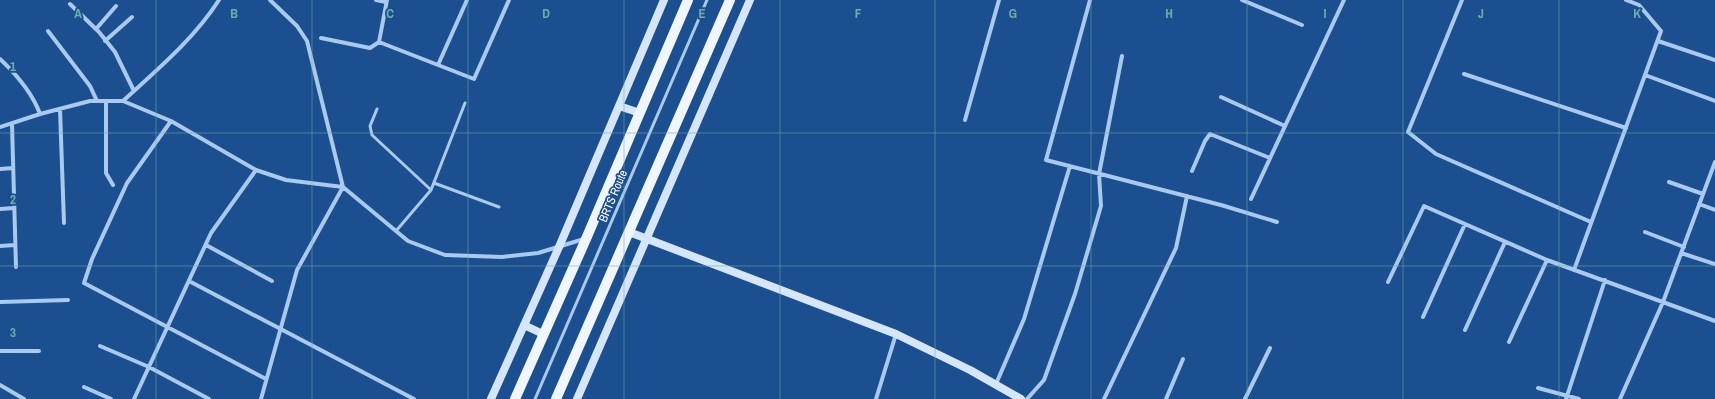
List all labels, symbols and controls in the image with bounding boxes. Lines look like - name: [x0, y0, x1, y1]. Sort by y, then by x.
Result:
- text: A: [74, 5, 82, 22]
- text: B: [230, 5, 238, 22]
- text: C: [386, 5, 394, 22]
- text: D: [542, 5, 550, 22]
- text: E: [698, 5, 706, 22]
- text: F: [855, 5, 862, 22]
- text: G: [1009, 5, 1017, 22]
- text: H: [1165, 5, 1173, 22]
- text: I: [1324, 5, 1327, 22]
- text: J: [1478, 5, 1484, 22]
- text: K: [1633, 5, 1641, 22]
- text: 1: [10, 58, 16, 75]
- street label: BRTS Route: [595, 168, 631, 224]
- text: 2: [10, 191, 16, 208]
- text: 3: [10, 324, 16, 341]

